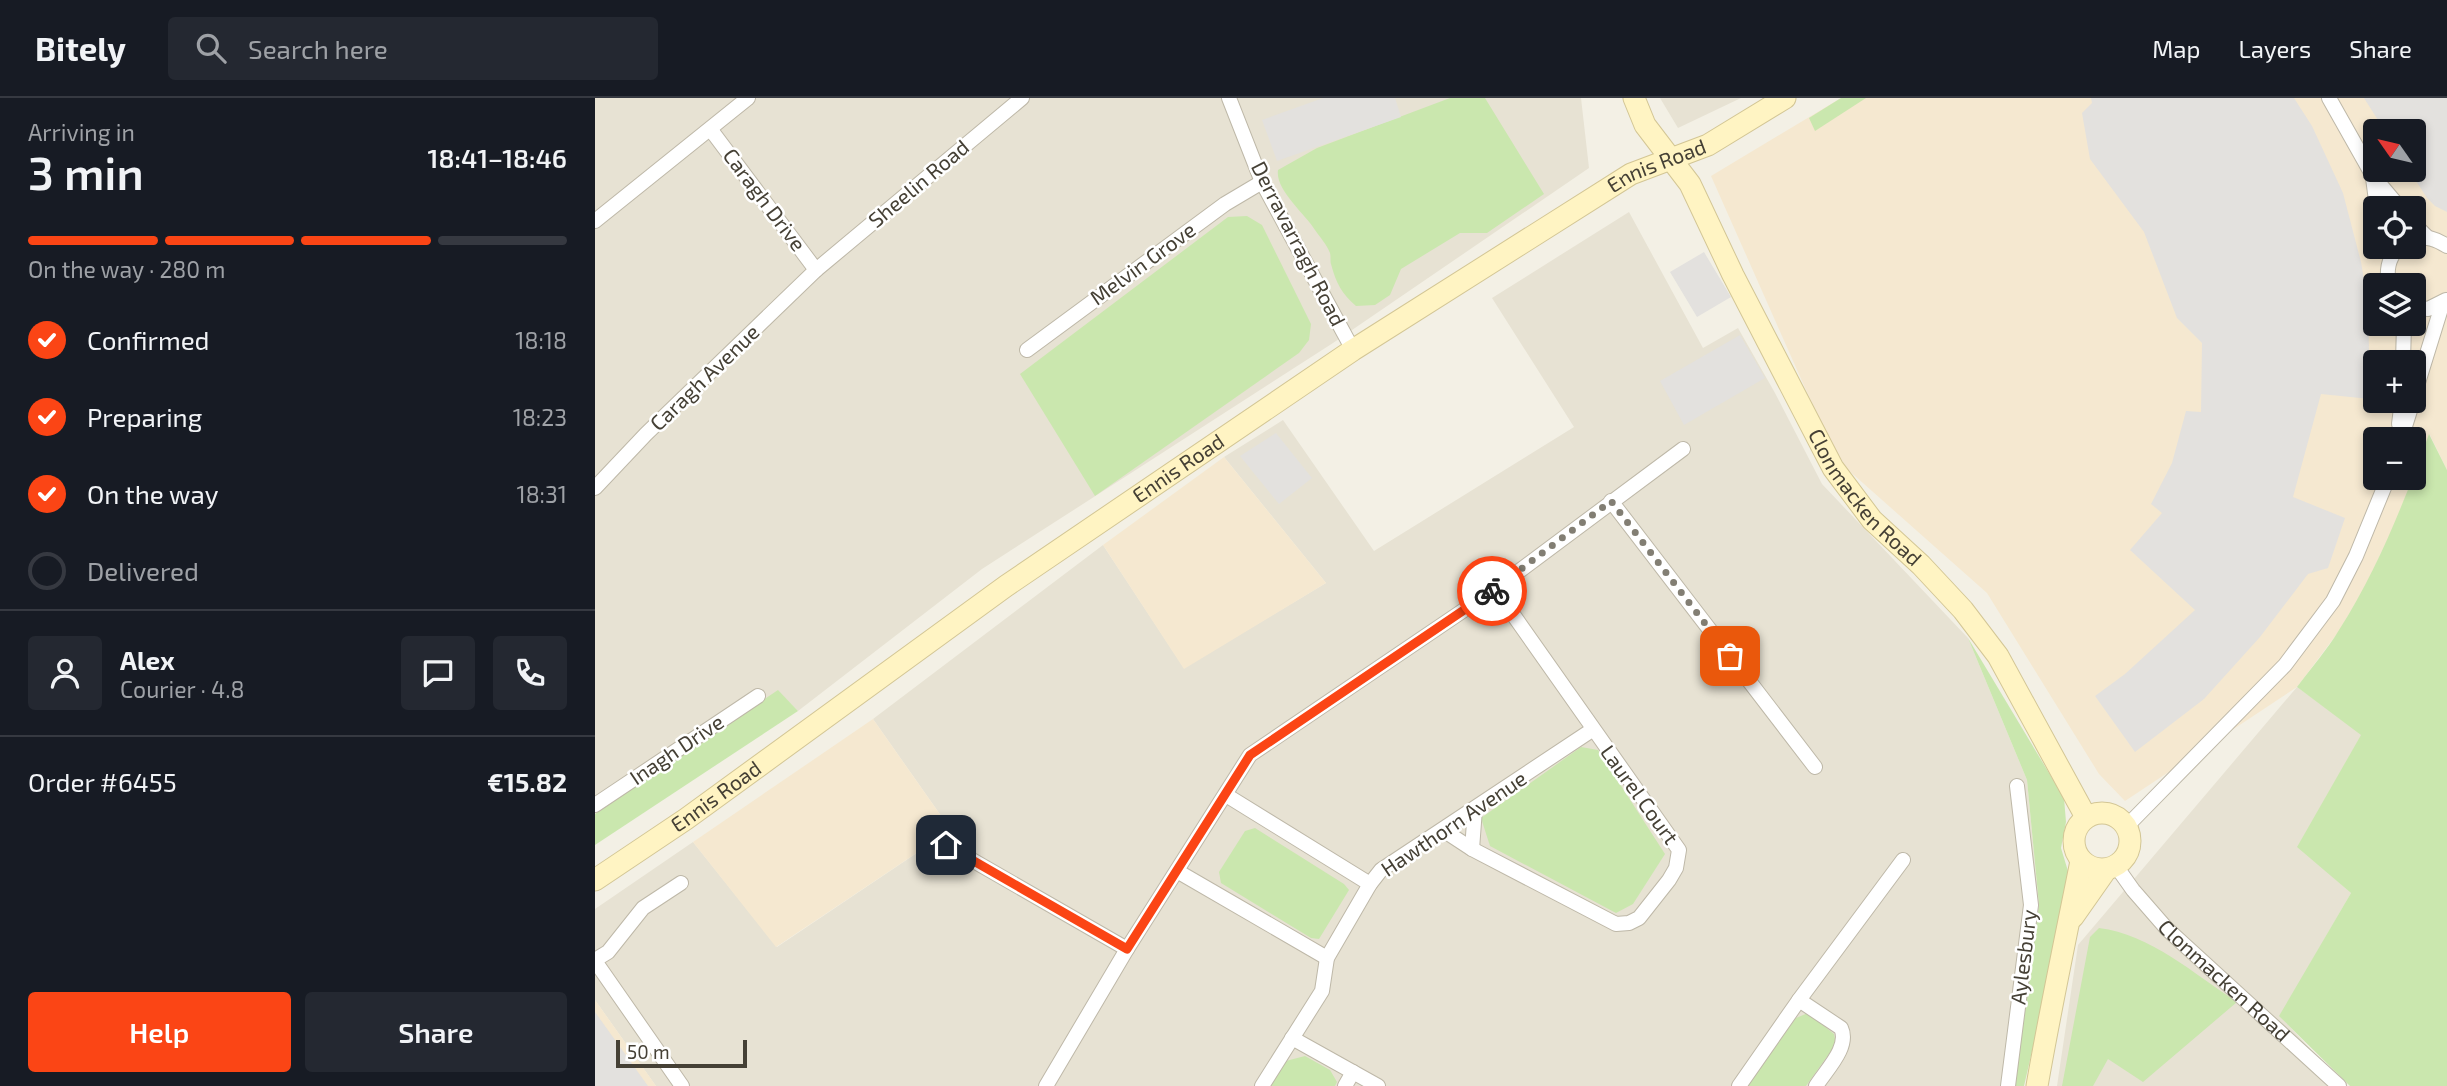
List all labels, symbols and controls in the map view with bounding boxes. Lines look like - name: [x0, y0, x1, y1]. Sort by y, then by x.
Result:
- search box: [168, 17, 658, 80]
- text: Bitely: [35, 28, 126, 68]
- icon: search: [192, 29, 230, 67]
- text: Search here: [248, 33, 388, 64]
- text: Map: [2152, 34, 2200, 63]
- text: Layers: [2238, 34, 2311, 63]
- text: Share: [2349, 34, 2412, 63]
- text: Arriving in: [28, 118, 135, 146]
- north arrow: [2363, 119, 2425, 182]
- map controls: [2363, 119, 2426, 490]
- street label: Ennis Road: [1602, 133, 1709, 197]
- street label: Sheelin Road: [863, 134, 973, 232]
- text: 18:41–18:46: [428, 142, 567, 173]
- street label: Caragh Drive: [719, 143, 812, 255]
- text: 3 min: [28, 144, 144, 199]
- street label: Derravarragh Road: [1247, 157, 1352, 330]
- button: locate: [2363, 196, 2426, 259]
- street label: Melvin Grove: [1085, 216, 1200, 309]
- text: On the way · 280 m: [28, 255, 225, 283]
- button: layers: [2363, 273, 2426, 336]
- street label: Caragh Avenue: [644, 319, 764, 435]
- icon: check: [28, 321, 66, 359]
- text: Confirmed: [87, 324, 210, 355]
- text: 18:18: [515, 326, 567, 354]
- button: +: [2363, 350, 2426, 413]
- icon: check: [28, 398, 66, 436]
- text: Preparing: [87, 401, 202, 432]
- text: 18:23: [513, 403, 567, 431]
- street label: Clonmacken Road: [1804, 424, 1927, 570]
- button: −: [2363, 427, 2426, 490]
- street label: Ennis Road: [1127, 428, 1228, 507]
- icon: check: [28, 475, 66, 513]
- text: On the way: [87, 478, 218, 509]
- text: 18:31: [517, 480, 567, 508]
- text: Delivered: [87, 555, 199, 586]
- courier: [1457, 556, 1527, 626]
- icon: bike: [1473, 572, 1511, 610]
- pin: [1700, 626, 1760, 686]
- button: person: [28, 636, 102, 710]
- button: chat: [401, 636, 475, 710]
- button: phone: [493, 636, 567, 710]
- icon: bag: [1711, 637, 1749, 675]
- text: Alex: [120, 644, 175, 675]
- text: Courier · 4.8: [120, 675, 244, 703]
- street label: Inagh Drive: [625, 708, 728, 789]
- street label: Laurel Court: [1596, 740, 1685, 849]
- street label: Ennis Road: [666, 755, 765, 837]
- street label: Hawthorn Avenue: [1376, 765, 1531, 881]
- text: Order #6455: [28, 766, 177, 797]
- text: €15.82: [487, 766, 567, 797]
- pin: [916, 815, 976, 875]
- icon: home: [927, 826, 965, 864]
- street label: Aylesbury: [2004, 908, 2041, 1006]
- street label: Clonmacken Road: [2154, 914, 2296, 1046]
- button: Help: [28, 992, 291, 1072]
- button: Share: [305, 992, 567, 1072]
- scale bar: [616, 1037, 747, 1069]
- text: 50 m: [627, 1040, 670, 1063]

